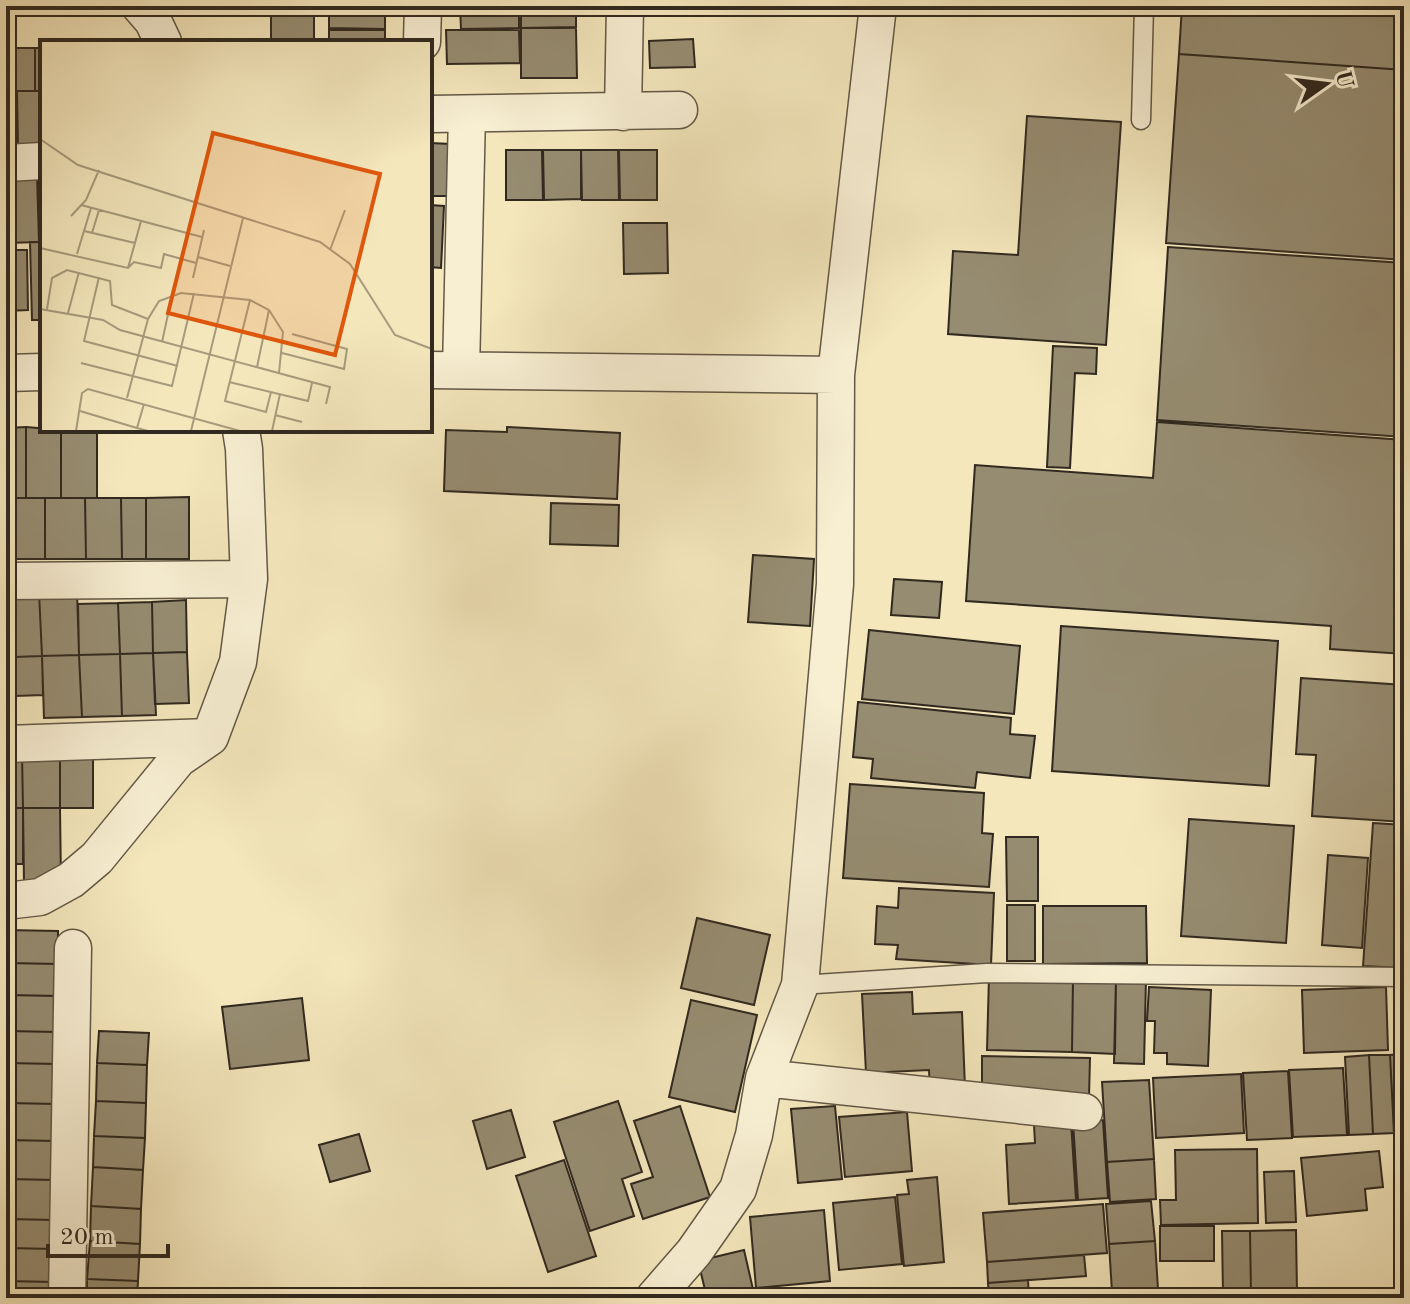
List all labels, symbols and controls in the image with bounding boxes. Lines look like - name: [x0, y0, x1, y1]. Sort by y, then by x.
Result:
- inset map: [40, 40, 432, 432]
- north arrow: [1286, 44, 1366, 124]
- text: U: [1331, 69, 1356, 91]
- scale bar: [48, 1208, 168, 1258]
- text: 20 m: [60, 1226, 114, 1250]

